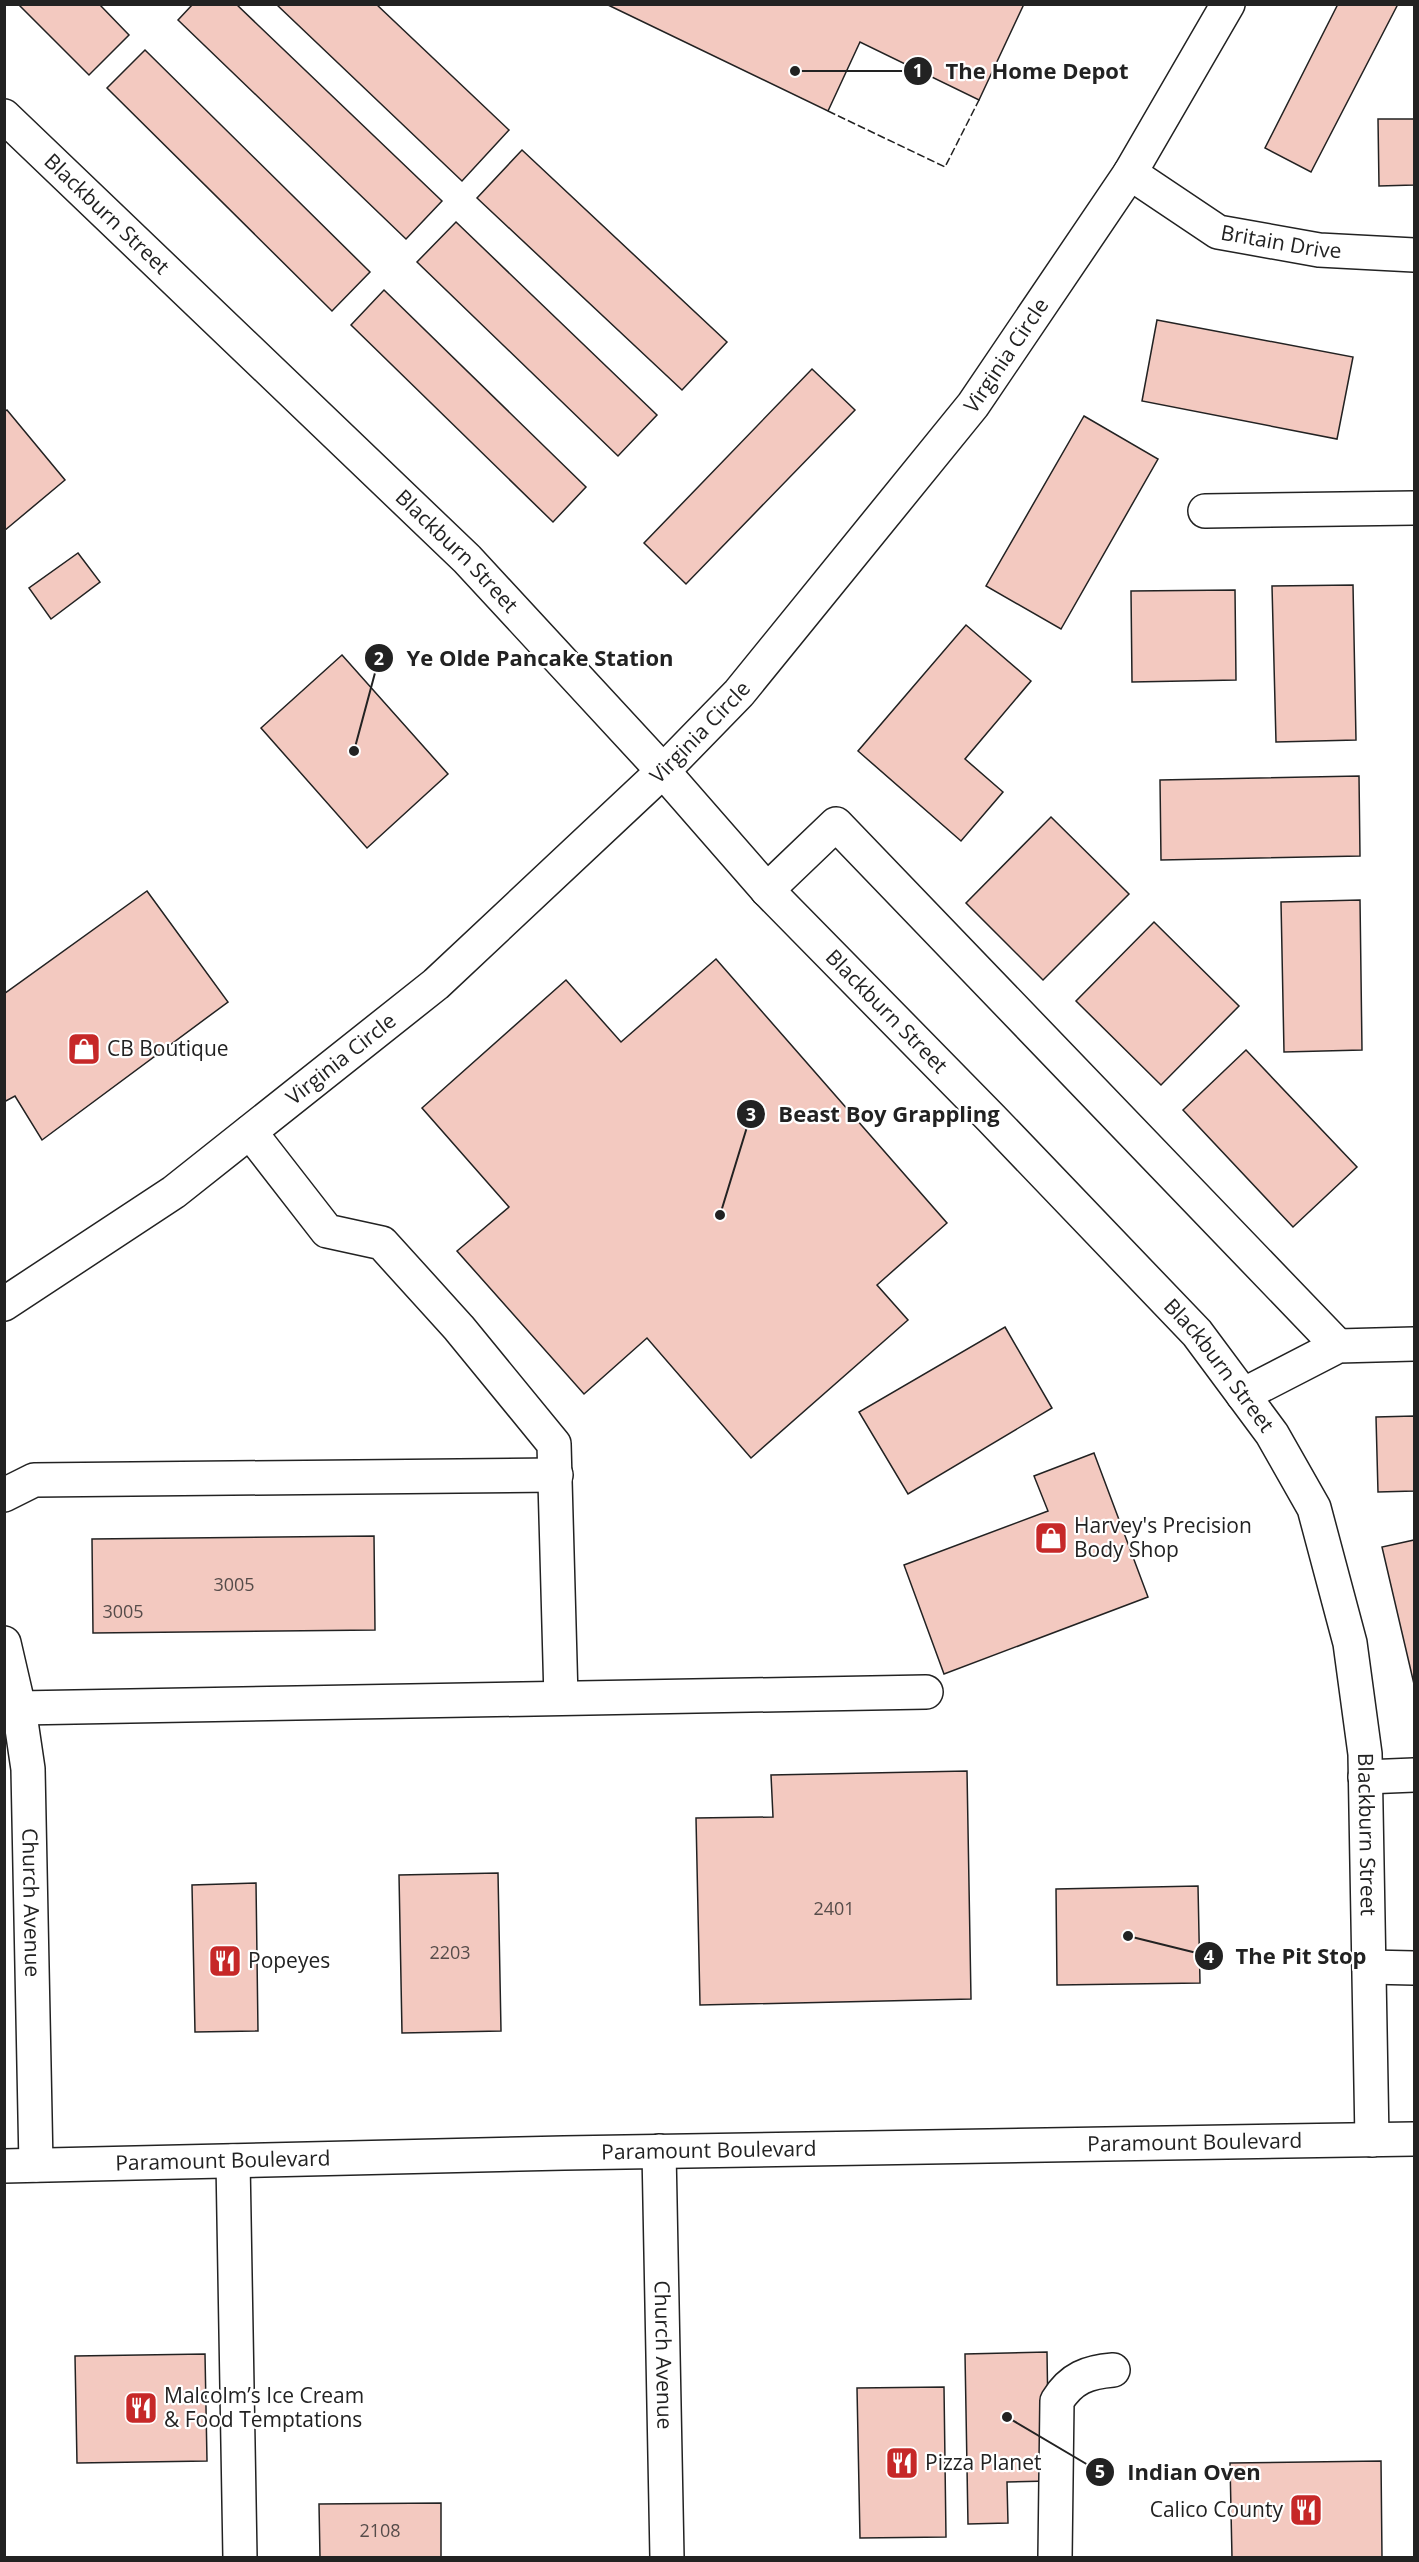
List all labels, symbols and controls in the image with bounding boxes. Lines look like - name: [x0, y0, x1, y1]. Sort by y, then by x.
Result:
- callout: The Home Depot: [903, 51, 1140, 91]
- text: The Home Depot: [945, 55, 1129, 85]
- text: 1: [913, 58, 923, 82]
- street label: Blackburn Street: [39, 147, 176, 280]
- street label: Britain Drive: [1219, 218, 1342, 264]
- street label: Virginia Circle: [957, 292, 1054, 418]
- street label: Blackburn Street: [390, 483, 525, 618]
- callout: Ye Olde Pancake Station: [364, 638, 685, 678]
- text: Ye Olde Pancake Station: [406, 642, 674, 672]
- text: 2: [374, 646, 384, 670]
- street label: Virginia Circle: [643, 675, 756, 789]
- street label: Blackburn Street: [820, 943, 954, 1079]
- street label: Virginia Circle: [280, 1006, 401, 1111]
- shop icon: CB Boutique: [66, 1031, 102, 1067]
- place label: CB Boutique: [107, 1034, 229, 1062]
- callout: Beast Boy Grappling: [736, 1094, 1011, 1134]
- text: Beast Boy Grappling: [778, 1098, 1000, 1128]
- text: 3: [746, 1102, 756, 1126]
- street label: Blackburn Street: [1158, 1292, 1281, 1438]
- place label: Harvey's Precision Body Shop: [1074, 1511, 1252, 1563]
- shop icon: Harvey's Precision Body Shop: [1033, 1520, 1069, 1556]
- house number: 3005: [213, 1572, 255, 1596]
- house number: 3005: [102, 1599, 144, 1623]
- street label: Blackburn Street: [1352, 1753, 1383, 1916]
- street label: Church Avenue: [16, 1828, 47, 1977]
- house number: 2401: [813, 1896, 855, 1920]
- callout: The Pit Stop: [1194, 1936, 1379, 1976]
- house number: 2203: [429, 1940, 471, 1964]
- text: The Pit Stop: [1236, 1940, 1366, 1970]
- restaurant icon: Popeyes: [207, 1943, 243, 1979]
- text: 4: [1204, 1944, 1214, 1968]
- place label: Popeyes: [248, 1946, 330, 1974]
- street label: Paramount Boulevard: [1087, 2126, 1303, 2157]
- street label: Paramount Boulevard: [601, 2134, 817, 2165]
- street label: Paramount Boulevard: [115, 2143, 331, 2176]
- street label: Church Avenue: [649, 2280, 679, 2430]
- place label: Malcolm’s Ice Cream & Food Temptations: [164, 2381, 364, 2433]
- restaurant icon: Malcolm’s Ice Cream & Food Temptations: [123, 2390, 159, 2426]
- restaurant icon: Pizza Planet: [884, 2445, 920, 2481]
- place label: Pizza Planet: [925, 2448, 1042, 2476]
- callout: Indian Oven: [1085, 2452, 1272, 2492]
- text: Indian Oven: [1127, 2456, 1261, 2486]
- text: 5: [1095, 2459, 1105, 2483]
- restaurant icon: Calico County: [1288, 2492, 1324, 2528]
- place label: Calico County: [1150, 2495, 1283, 2523]
- house number: 2108: [359, 2518, 401, 2542]

